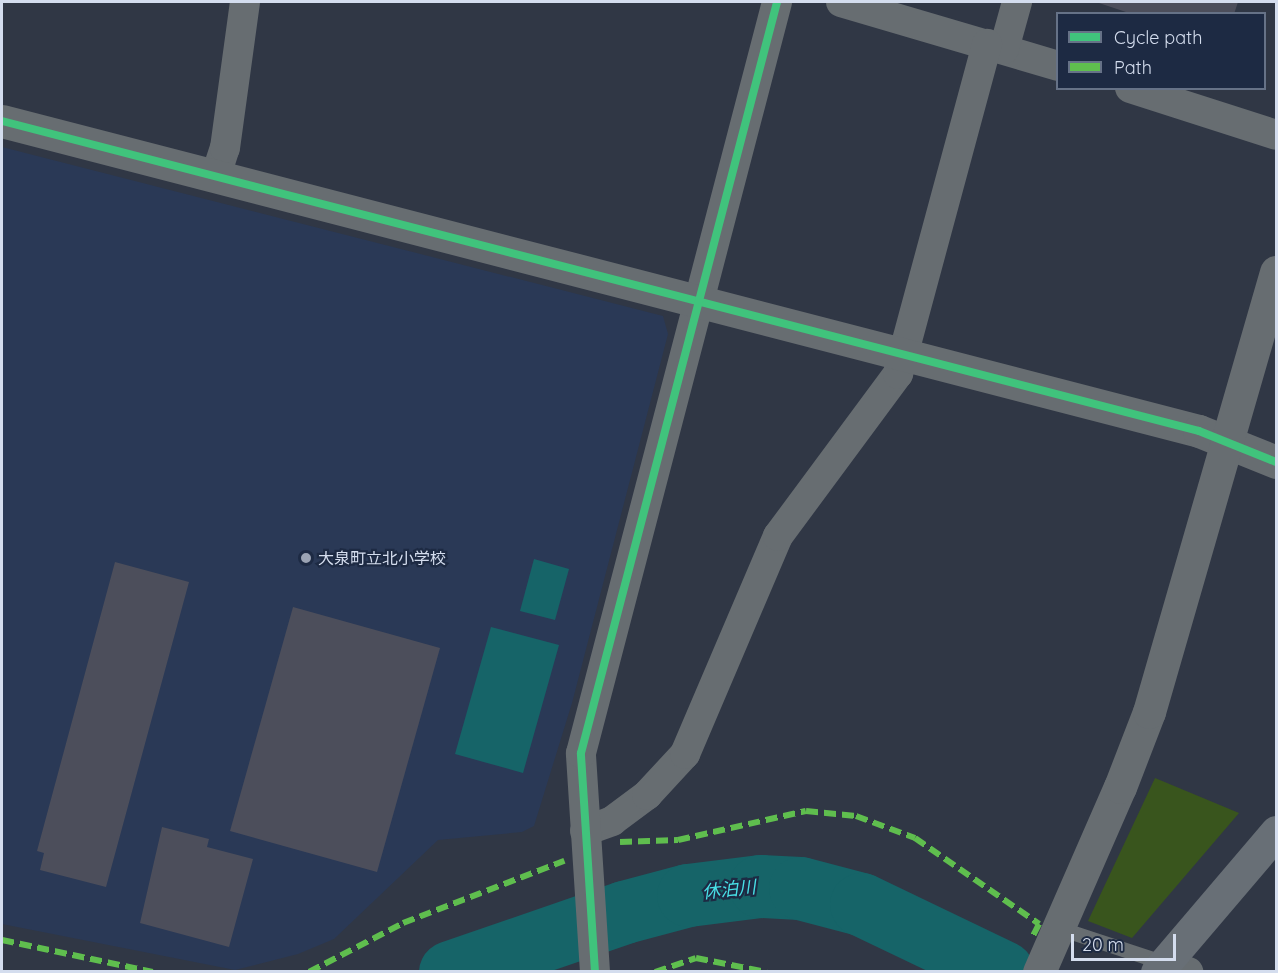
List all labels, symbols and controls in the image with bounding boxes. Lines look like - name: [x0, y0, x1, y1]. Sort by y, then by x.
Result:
- legend: [1056, 12, 1266, 90]
- text: Cycle path: [1114, 26, 1202, 49]
- text: Path: [1114, 56, 1152, 79]
- place label: 大泉町立北小学校: [318, 548, 446, 568]
- marker: 大泉町立北小学校: [299, 551, 313, 565]
- water label: 休泊川: [701, 876, 757, 904]
- scale bar: [1074, 922, 1179, 960]
- text: 20 m: [1082, 933, 1124, 956]

